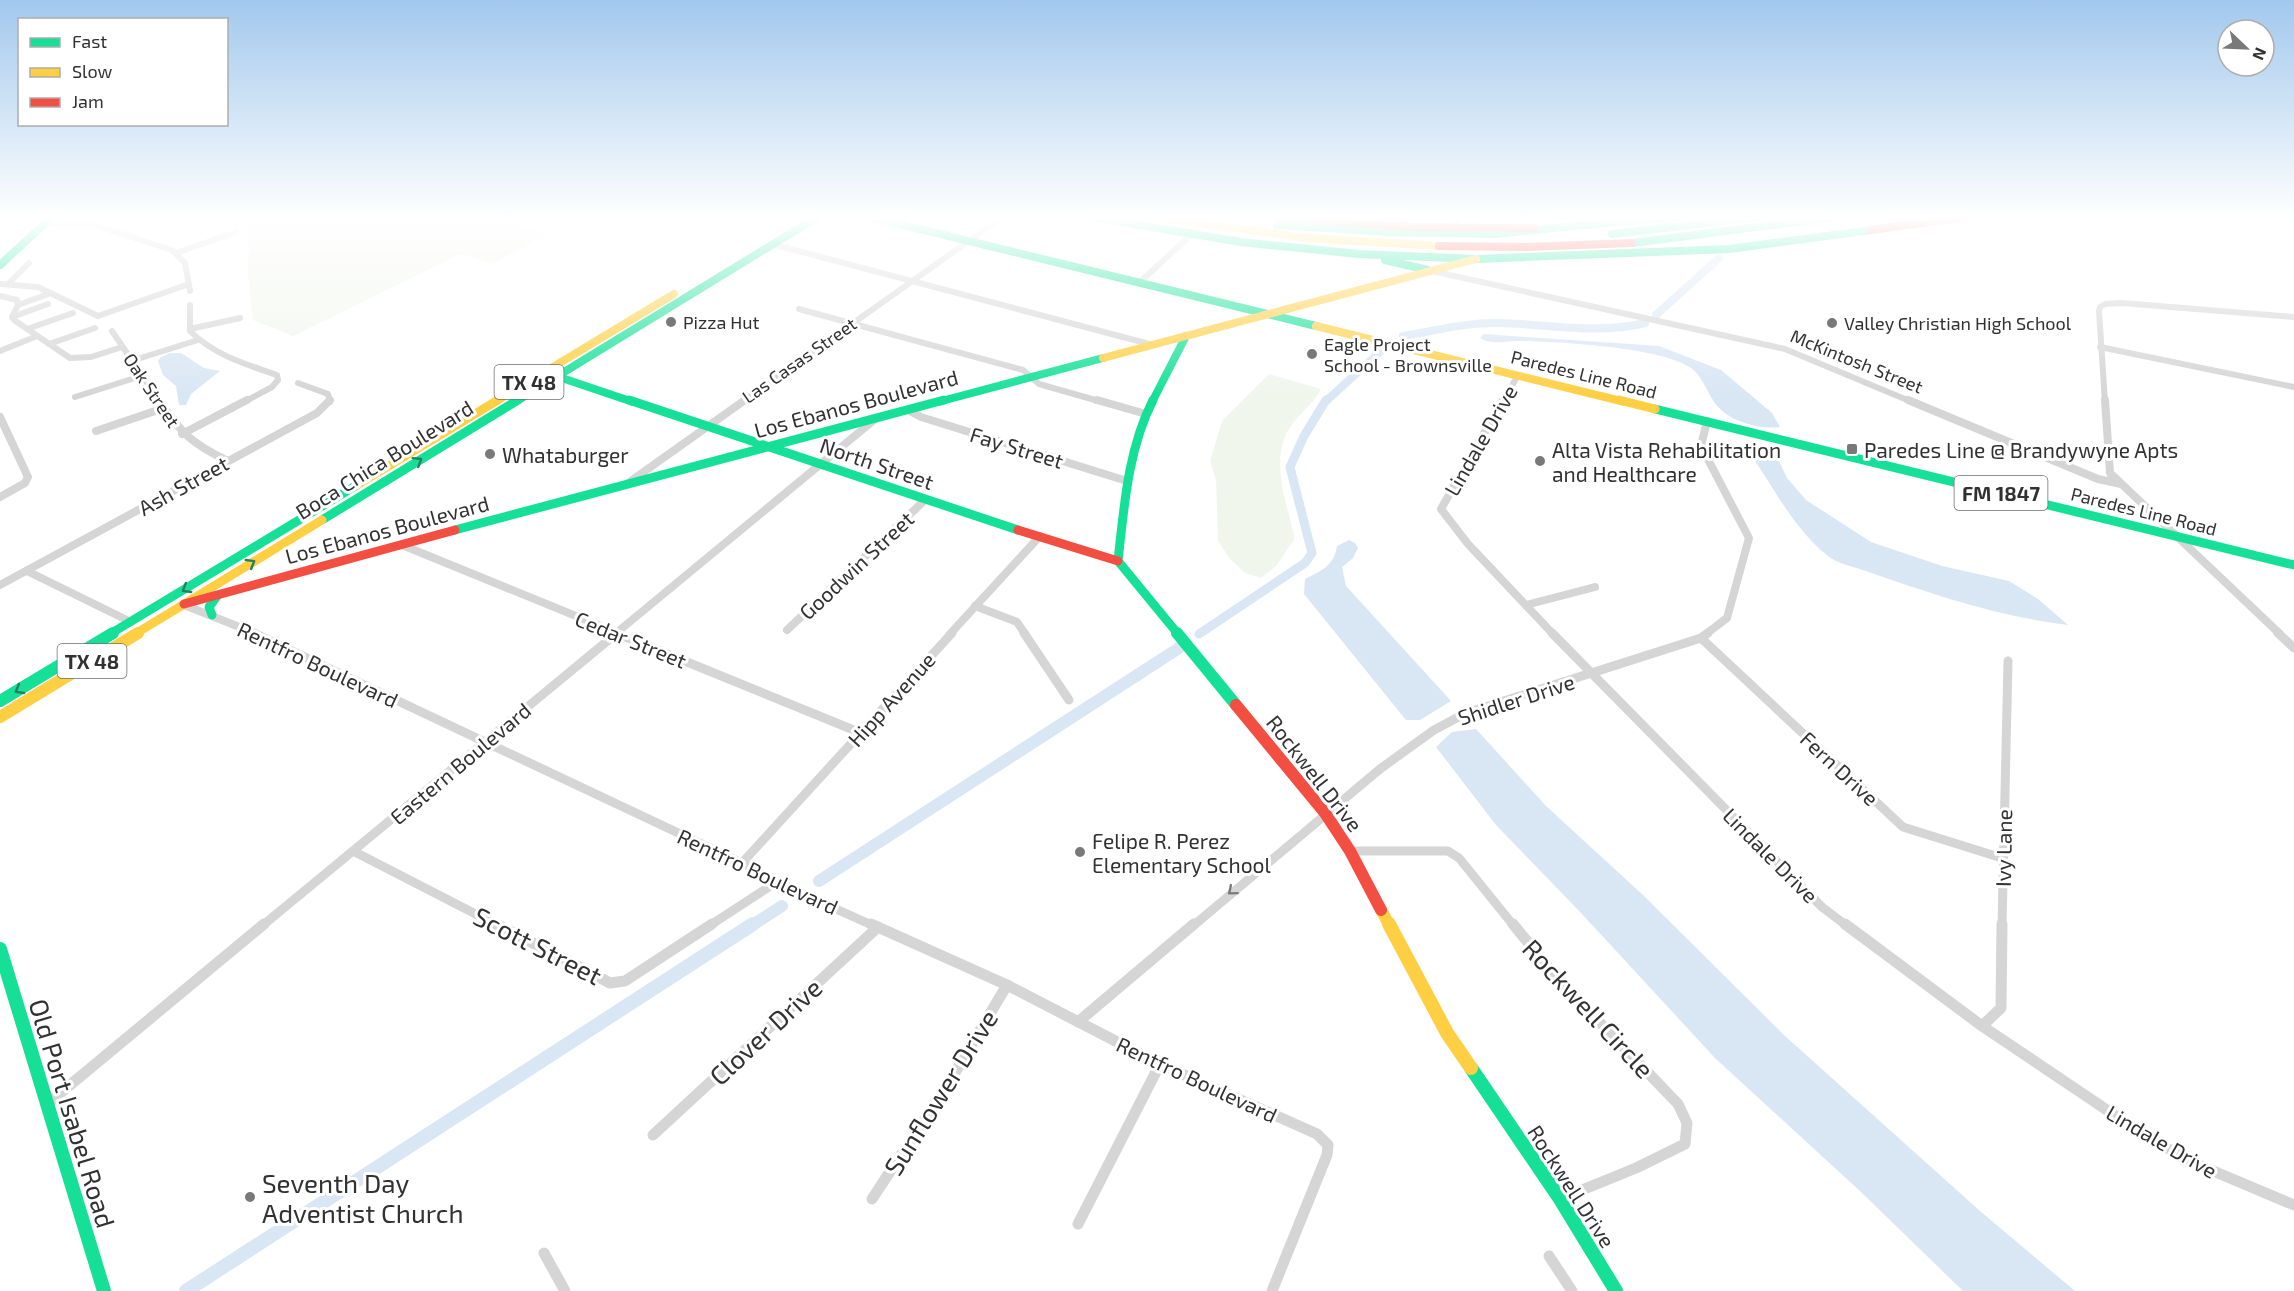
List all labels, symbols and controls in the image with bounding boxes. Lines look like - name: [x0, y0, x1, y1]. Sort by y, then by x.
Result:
- legend: [18, 18, 228, 126]
- north arrow: [2216, 18, 2276, 78]
- text: Fast: [72, 30, 107, 52]
- text: N: [2249, 45, 2271, 63]
- text: Slow: [72, 60, 113, 82]
- text: Jam: [72, 90, 104, 112]
- place label: Pizza Hut: [683, 311, 760, 333]
- street label: Las Casas Street: [738, 312, 861, 408]
- place label: Valley Christian High School: [1844, 312, 2072, 334]
- marker: Pizza Hut: [664, 315, 678, 329]
- marker: Valley Christian High School: [1825, 316, 1839, 330]
- street label: McKintosh Street: [1788, 324, 1927, 398]
- place label: Eagle Project School - Brownsville: [1324, 333, 1492, 376]
- street label: Paredes Line Road: [1509, 345, 1659, 403]
- marker: Eagle Project School - Brownsville: [1305, 347, 1319, 361]
- street label: Oak Street: [119, 349, 185, 431]
- street label: Los Ebanos Boulevard: [751, 364, 961, 442]
- road number: TX 48: [494, 365, 564, 399]
- street label: Lindale Drive: [1438, 380, 1522, 500]
- street label: Boca Chica Boulevard: [291, 394, 477, 524]
- street label: Fay Street: [967, 421, 1067, 473]
- street label: North Street: [817, 432, 937, 494]
- place label: Alta Vista Rehabilitation and Healthcare: [1552, 437, 1781, 486]
- place label: Paredes Line @ Brandywyne Apts: [1864, 437, 2178, 462]
- place label: Whataburger: [502, 442, 629, 467]
- marker: Paredes Line @ Brandywyne Apts: [1845, 442, 1859, 456]
- marker: Whataburger: [483, 447, 497, 461]
- street label: Ash Street: [134, 450, 232, 520]
- marker: Alta Vista Rehabilitation and Healthcare: [1533, 454, 1547, 468]
- one-way arrow: [412, 457, 422, 469]
- road number: FM 1847: [1954, 476, 2048, 510]
- street label: Paredes Line Road: [2069, 482, 2219, 540]
- street label: Los Ebanos Boulevard: [282, 490, 492, 568]
- street label: Goodwin Street: [794, 506, 918, 624]
- one-way arrow: [245, 558, 255, 570]
- one-way arrow: [182, 582, 192, 593]
- street label: Cedar Street: [572, 605, 690, 673]
- street label: Rentfro Boulevard: [234, 616, 402, 712]
- road number: TX 48: [58, 644, 127, 678]
- street label: Hipp Avenue: [842, 647, 940, 751]
- street label: Shidler Drive: [1454, 668, 1578, 730]
- one-way arrow: [15, 682, 25, 694]
- street label: Eastern Boulevard: [385, 697, 535, 829]
- street label: Rockwell Drive: [1262, 710, 1368, 836]
- street label: Fern Drive: [1796, 726, 1884, 810]
- street label: Lindale Drive: [1718, 802, 1824, 908]
- street label: Ivy Lane: [1990, 809, 2016, 887]
- street label: Rentfro Boulevard: [674, 823, 842, 919]
- place label: Felipe R. Perez Elementary School: [1092, 828, 1272, 877]
- marker: Felipe R. Perez Elementary School: [1073, 845, 1087, 859]
- one-way arrow: [1228, 884, 1239, 895]
- street label: Scott Street: [469, 899, 607, 991]
- street label: Rockwell Circle: [1517, 932, 1661, 1084]
- street label: Clover Drive: [702, 971, 828, 1091]
- street label: Old Port Isabel Road: [23, 995, 123, 1231]
- street label: Sunflower Drive: [877, 1004, 1003, 1180]
- street label: Rentfro Boulevard: [1113, 1031, 1281, 1127]
- street label: Lindale Drive: [2102, 1099, 2222, 1183]
- street label: Rockwell Drive: [1523, 1120, 1621, 1252]
- place label: Seventh Day Adventist Church: [262, 1167, 464, 1228]
- marker: Seventh Day Adventist Church: [243, 1190, 257, 1204]

